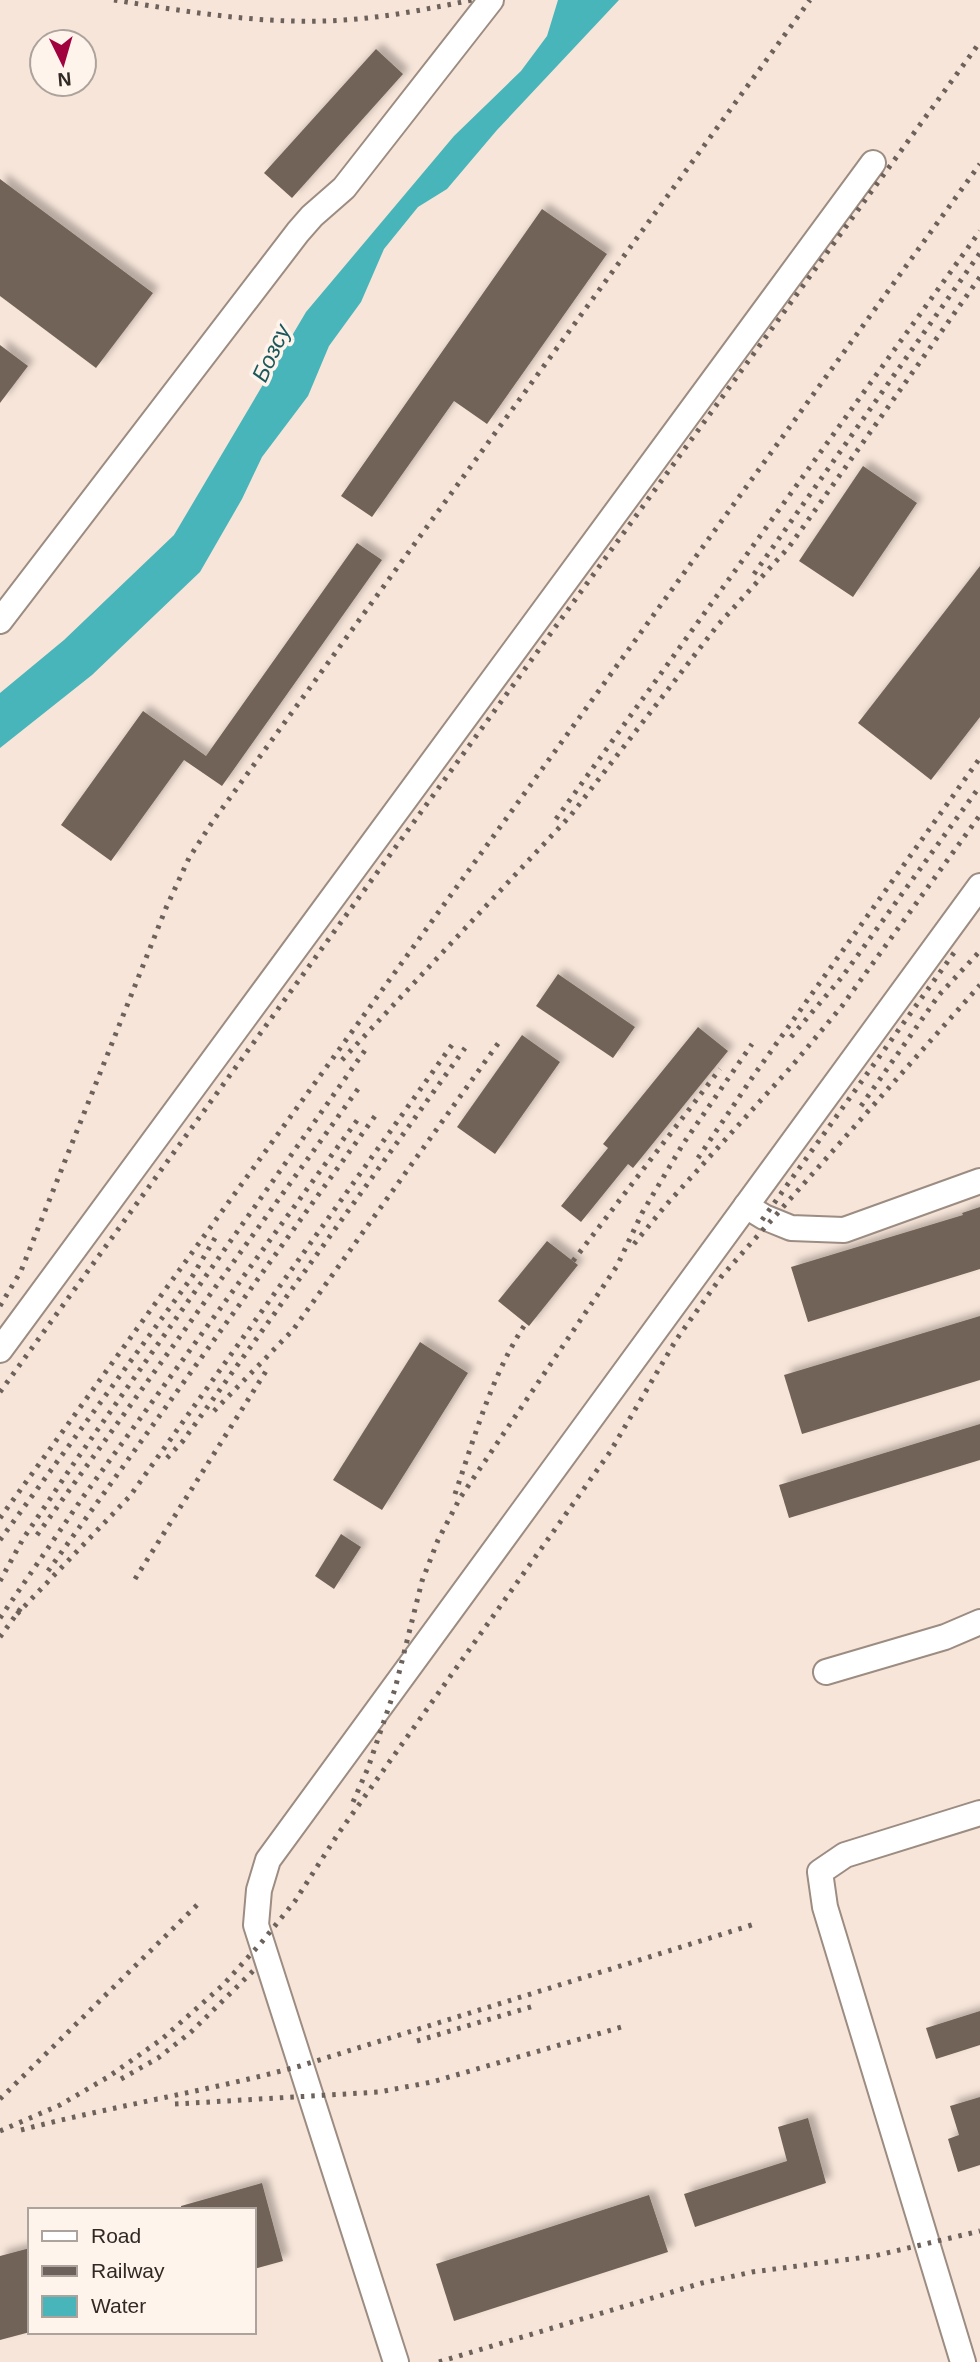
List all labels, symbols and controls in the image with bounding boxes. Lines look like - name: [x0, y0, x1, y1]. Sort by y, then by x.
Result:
- north arrow: [28, 28, 98, 98]
- text: N: [57, 68, 72, 90]
- water label: Бозсу: [246, 319, 296, 386]
- legend: [28, 2208, 256, 2334]
- text: Road: [91, 2224, 141, 2247]
- text: Railway: [91, 2259, 165, 2282]
- text: Water: [91, 2294, 146, 2317]

